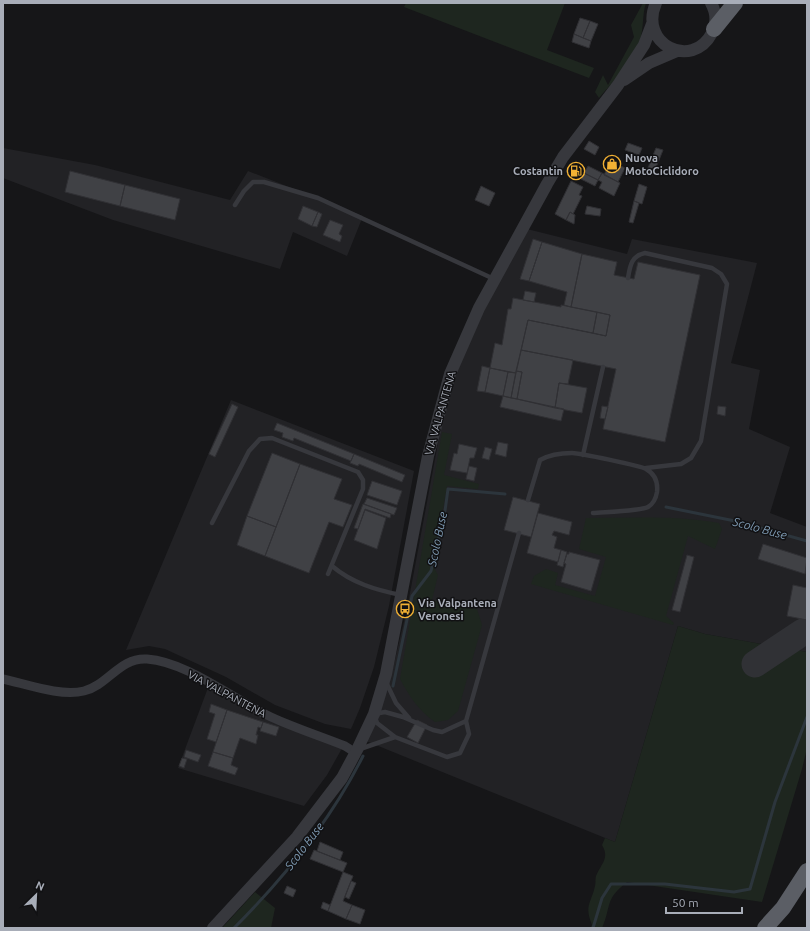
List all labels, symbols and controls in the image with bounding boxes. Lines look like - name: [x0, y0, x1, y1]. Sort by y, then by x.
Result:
- place label: Nuova MotoCiclidoro: [625, 152, 699, 177]
- shop icon: Nuova MotoCiclidoro: [602, 154, 622, 174]
- fuel station icon: Costantin: [566, 161, 586, 181]
- place label: Costantin: [513, 165, 563, 177]
- street label: VIA VALPANTENA: [422, 369, 458, 456]
- water label: Scolo Buse: [425, 510, 449, 569]
- water label: Scolo Buse: [731, 514, 789, 541]
- place label: Via Valpantena Veronesi: [418, 597, 497, 622]
- bus stop icon: Via Valpantena Veronesi: [395, 599, 415, 619]
- street label: VIA VALPANTENA: [186, 668, 269, 720]
- water label: Scolo Buse: [281, 820, 326, 873]
- north arrow: [16, 875, 56, 915]
- text: N: [34, 879, 46, 893]
- scale bar: [666, 889, 742, 915]
- text: 50 m: [672, 896, 699, 909]

